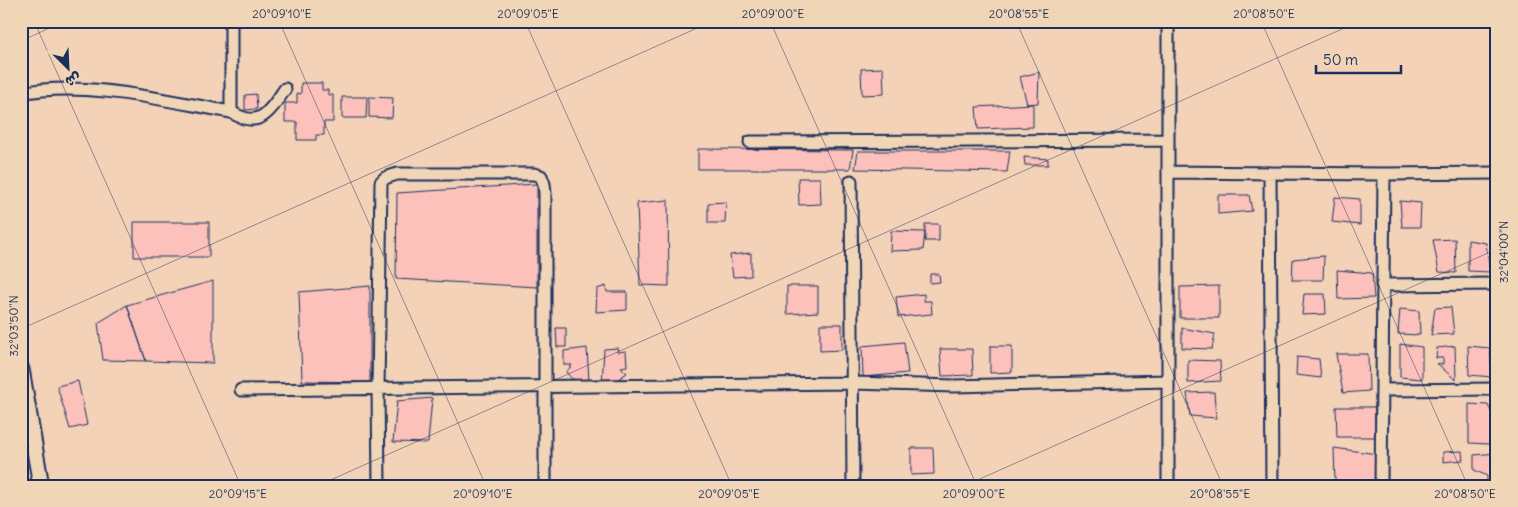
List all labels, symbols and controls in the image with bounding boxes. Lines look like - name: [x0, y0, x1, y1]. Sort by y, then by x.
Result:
- text: 20°09'10"E: [252, 6, 312, 21]
- text: 20°09'05"E: [497, 6, 559, 21]
- text: 20°09'00"E: [742, 6, 804, 21]
- text: 20°08'55"E: [989, 6, 1049, 21]
- text: 20°08'50"E: [1233, 6, 1295, 21]
- north arrow: [42, 42, 92, 92]
- scale bar: [1316, 42, 1400, 74]
- text: 50 m: [1323, 50, 1358, 69]
- text: ش: [63, 69, 84, 91]
- text: 32°04'00"N: [1496, 221, 1511, 283]
- text: 32°03'50"N: [6, 295, 21, 357]
- text: 20°09'15"E: [209, 486, 267, 501]
- text: 20°09'10"E: [453, 486, 513, 501]
- text: 20°09'05"E: [698, 486, 760, 501]
- text: 20°09'00"E: [943, 486, 1005, 501]
- text: 20°08'55"E: [1190, 486, 1250, 501]
- text: 20°08'50"E: [1434, 486, 1496, 501]

